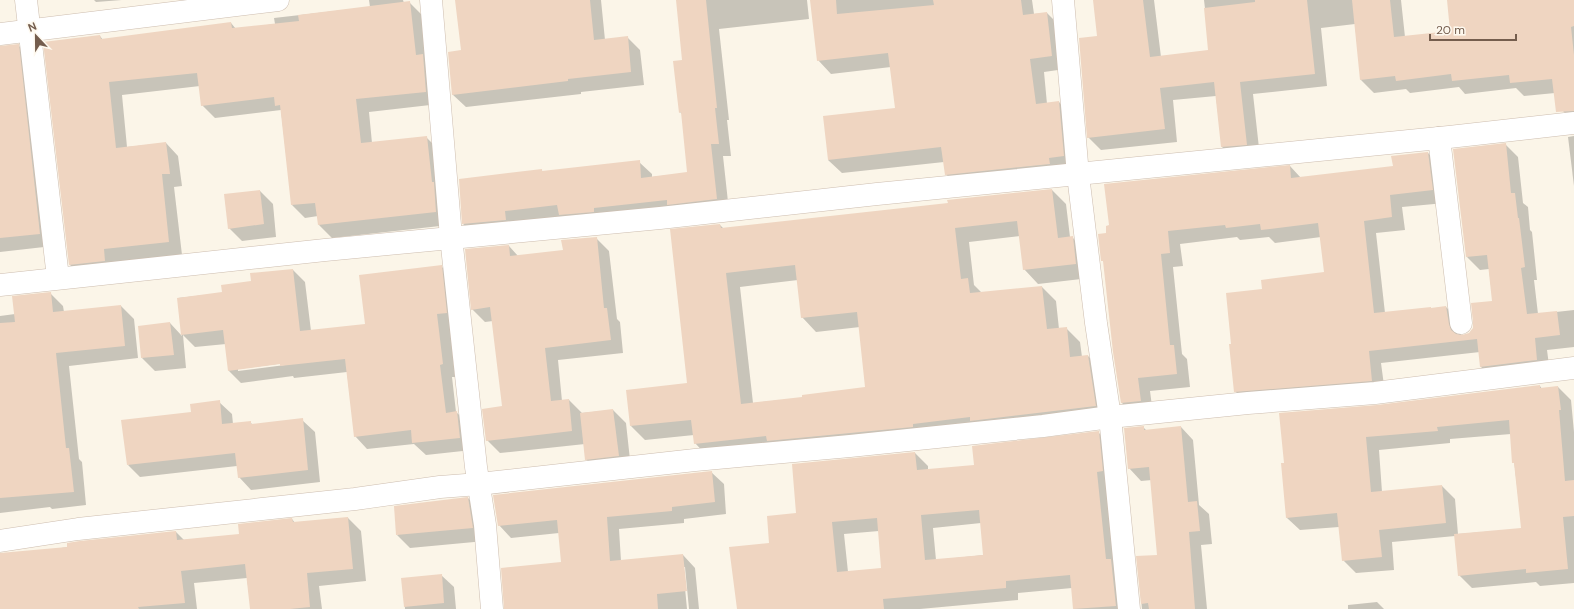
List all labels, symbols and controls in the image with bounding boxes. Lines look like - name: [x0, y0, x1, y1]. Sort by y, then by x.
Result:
- north arrow: [16, 16, 56, 56]
- scale bar: [1430, 16, 1516, 42]
- text: N: [26, 19, 39, 35]
- text: 20 m: [1436, 22, 1465, 38]

